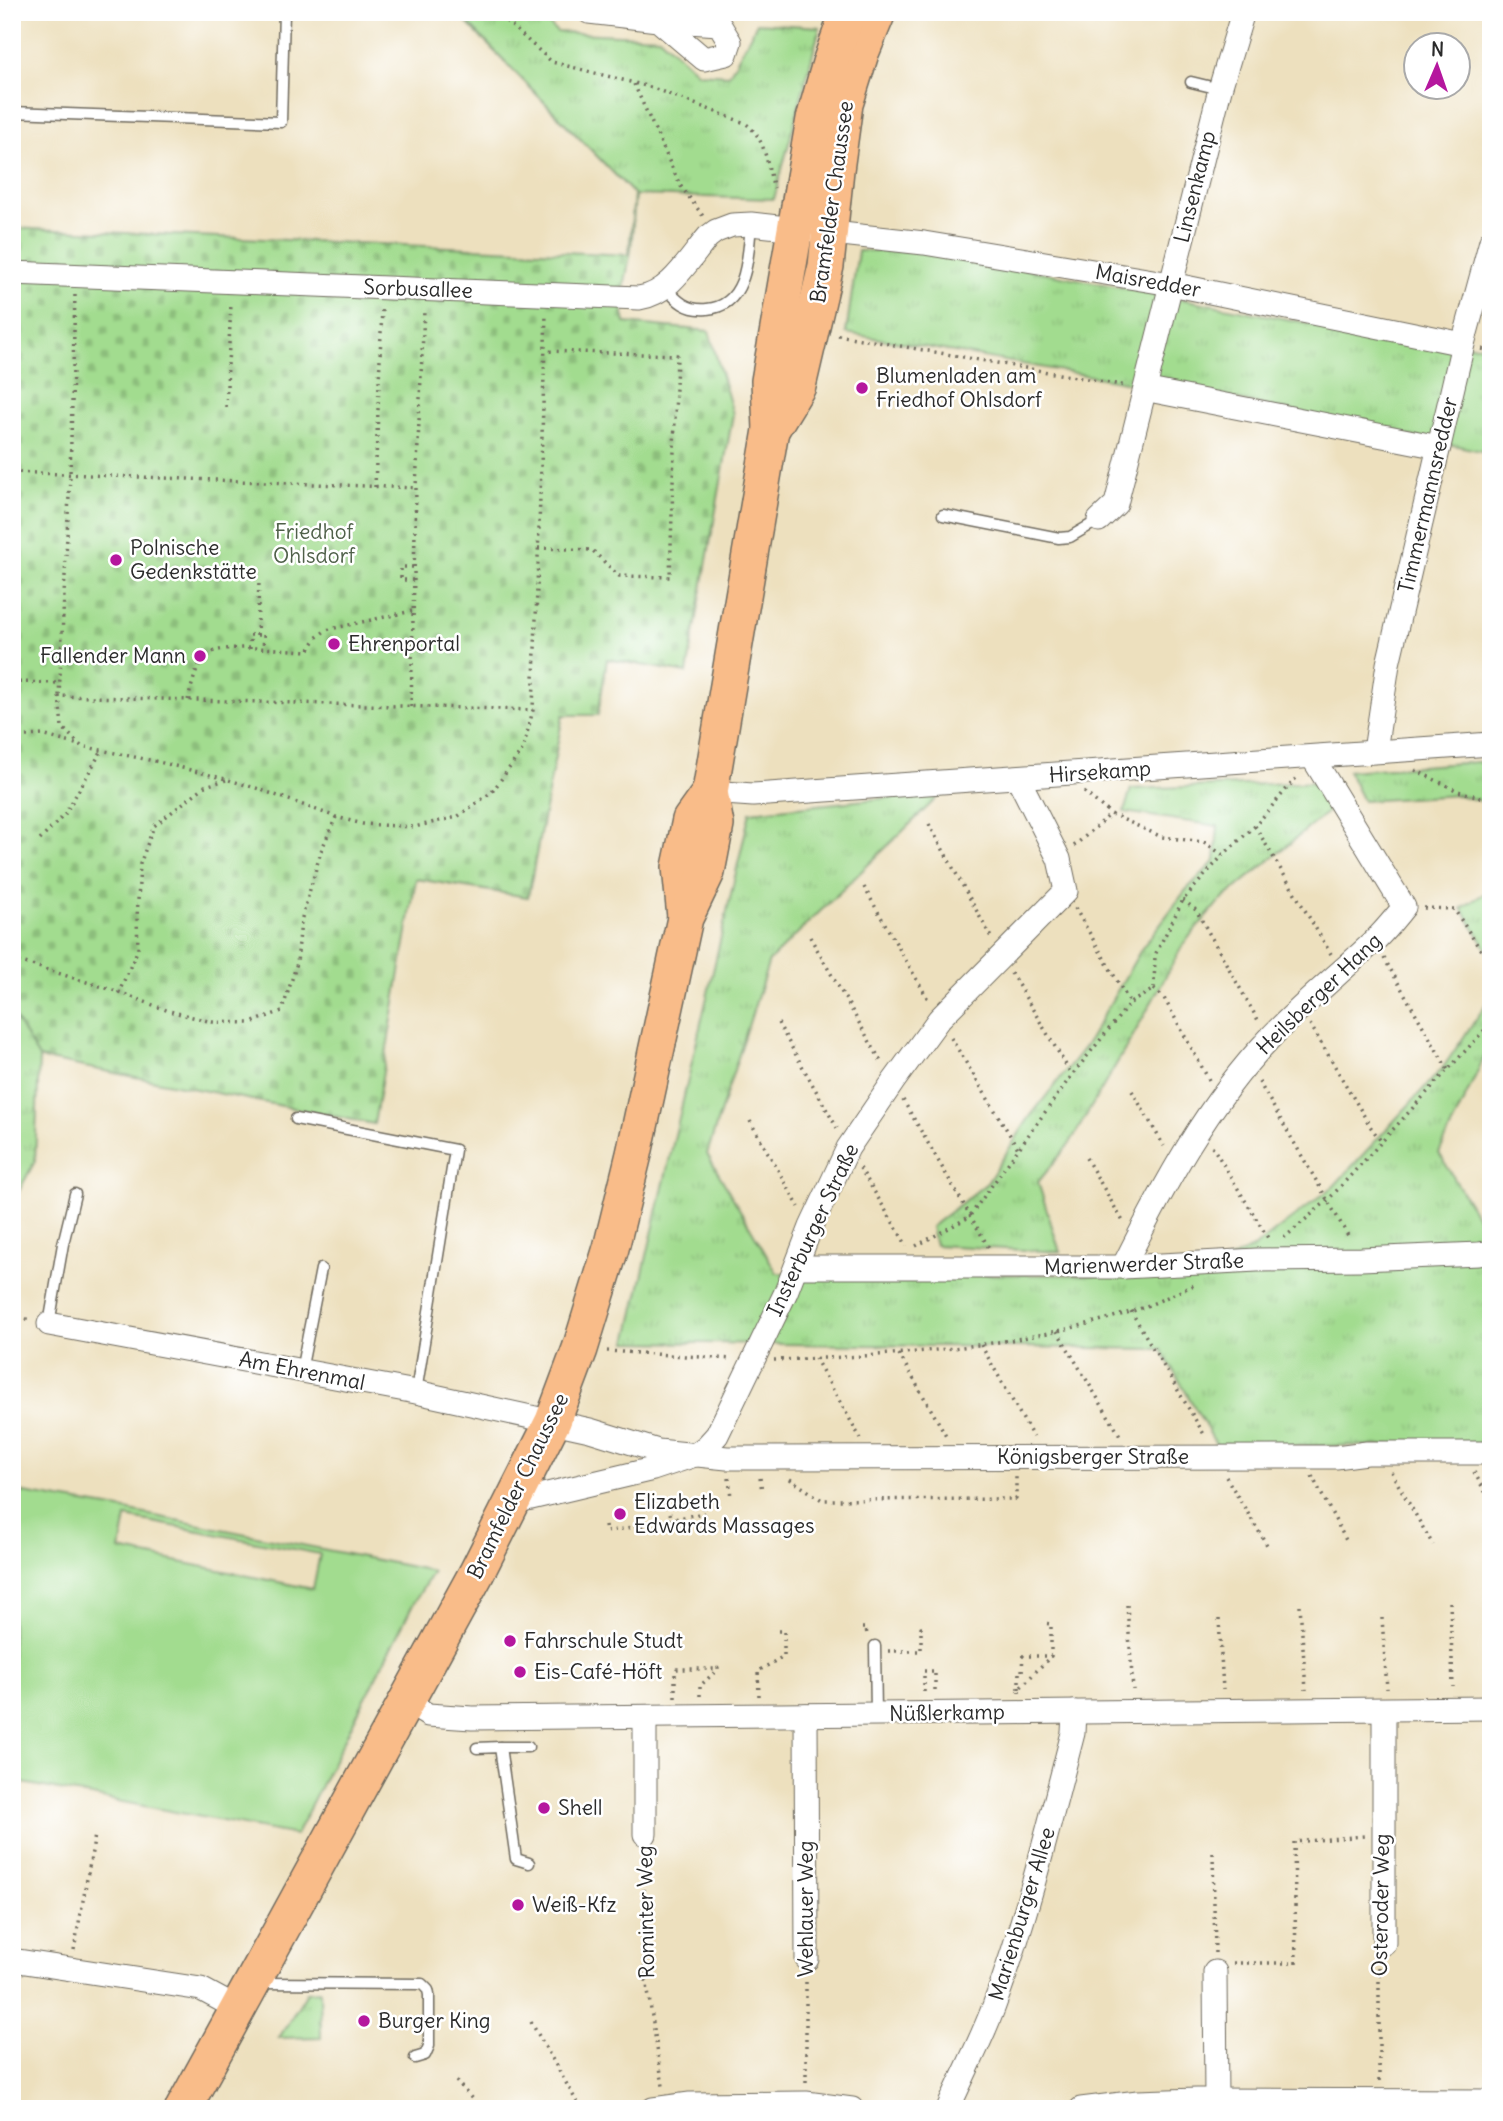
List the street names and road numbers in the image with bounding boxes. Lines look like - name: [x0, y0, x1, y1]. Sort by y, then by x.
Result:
- street label: Bramfelder Chaussee: [804, 99, 859, 305]
- street label: Linsenkamp: [1168, 128, 1221, 246]
- street label: Maisredder: [1093, 258, 1203, 303]
- street label: Sorbusallee: [363, 273, 473, 304]
- street label: Timmermannsredder: [1392, 394, 1463, 596]
- street label: Hirsekamp: [1048, 754, 1152, 789]
- street label: Heilsberger Hang: [1250, 927, 1387, 1060]
- street label: Insterburger Straße: [761, 1139, 864, 1321]
- street label: Marienwerder Straße: [1043, 1247, 1245, 1280]
- street label: Am Ehrenmal: [237, 1345, 367, 1396]
- street label: Bramfelder Chaussee: [461, 1388, 574, 1583]
- street label: Königsberger Straße: [997, 1443, 1189, 1470]
- street label: Nüßlerkamp: [889, 1698, 1005, 1727]
- street label: Marienburger Allee: [982, 1824, 1061, 2004]
- street label: Osteroder Weg: [1366, 1833, 1395, 1977]
- street label: Wehlauer Weg: [792, 1841, 819, 1977]
- street label: Rominter Weg: [631, 1845, 660, 1979]

